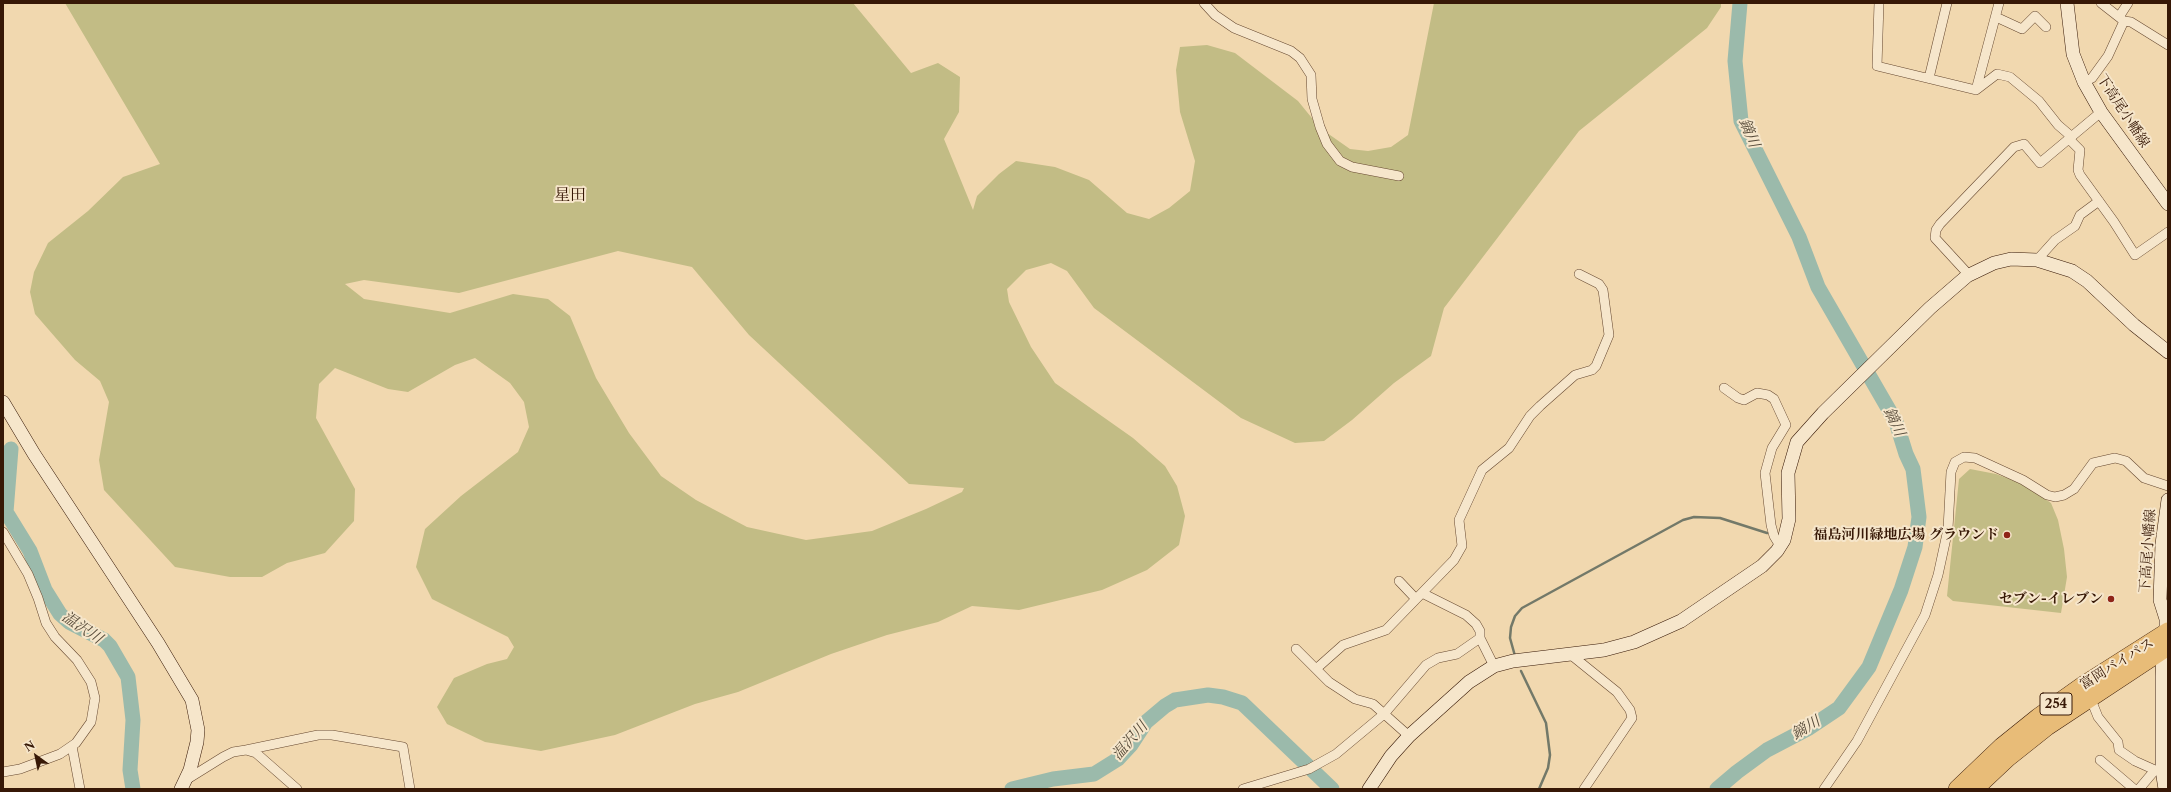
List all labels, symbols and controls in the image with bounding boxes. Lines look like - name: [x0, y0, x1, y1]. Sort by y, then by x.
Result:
- street label: 下高尾小幡線: [2093, 71, 2153, 151]
- water label: 鏑川: [1735, 116, 1763, 150]
- district label: 星田: [554, 185, 586, 205]
- water label: 鏑川: [1880, 405, 1908, 439]
- street label: 下高尾小幡線: [2137, 509, 2159, 593]
- place label: 福島河川緑地広場 グラウンド: [1813, 527, 1999, 543]
- marker: 福島河川緑地広場 グラウンド: [2002, 530, 2012, 540]
- place label: セブン-イレブン: [1999, 591, 2103, 607]
- marker: セブン-イレブン: [2106, 594, 2116, 604]
- water label: 温沢川: [58, 608, 106, 648]
- street label: 富岡バイパス: [2077, 635, 2157, 693]
- road number: 254: [2040, 693, 2072, 715]
- water label: 鏑川: [1789, 713, 1823, 743]
- water label: 温沢川: [1108, 718, 1152, 764]
- north arrow: [16, 736, 56, 776]
- text: N: [22, 737, 37, 754]

